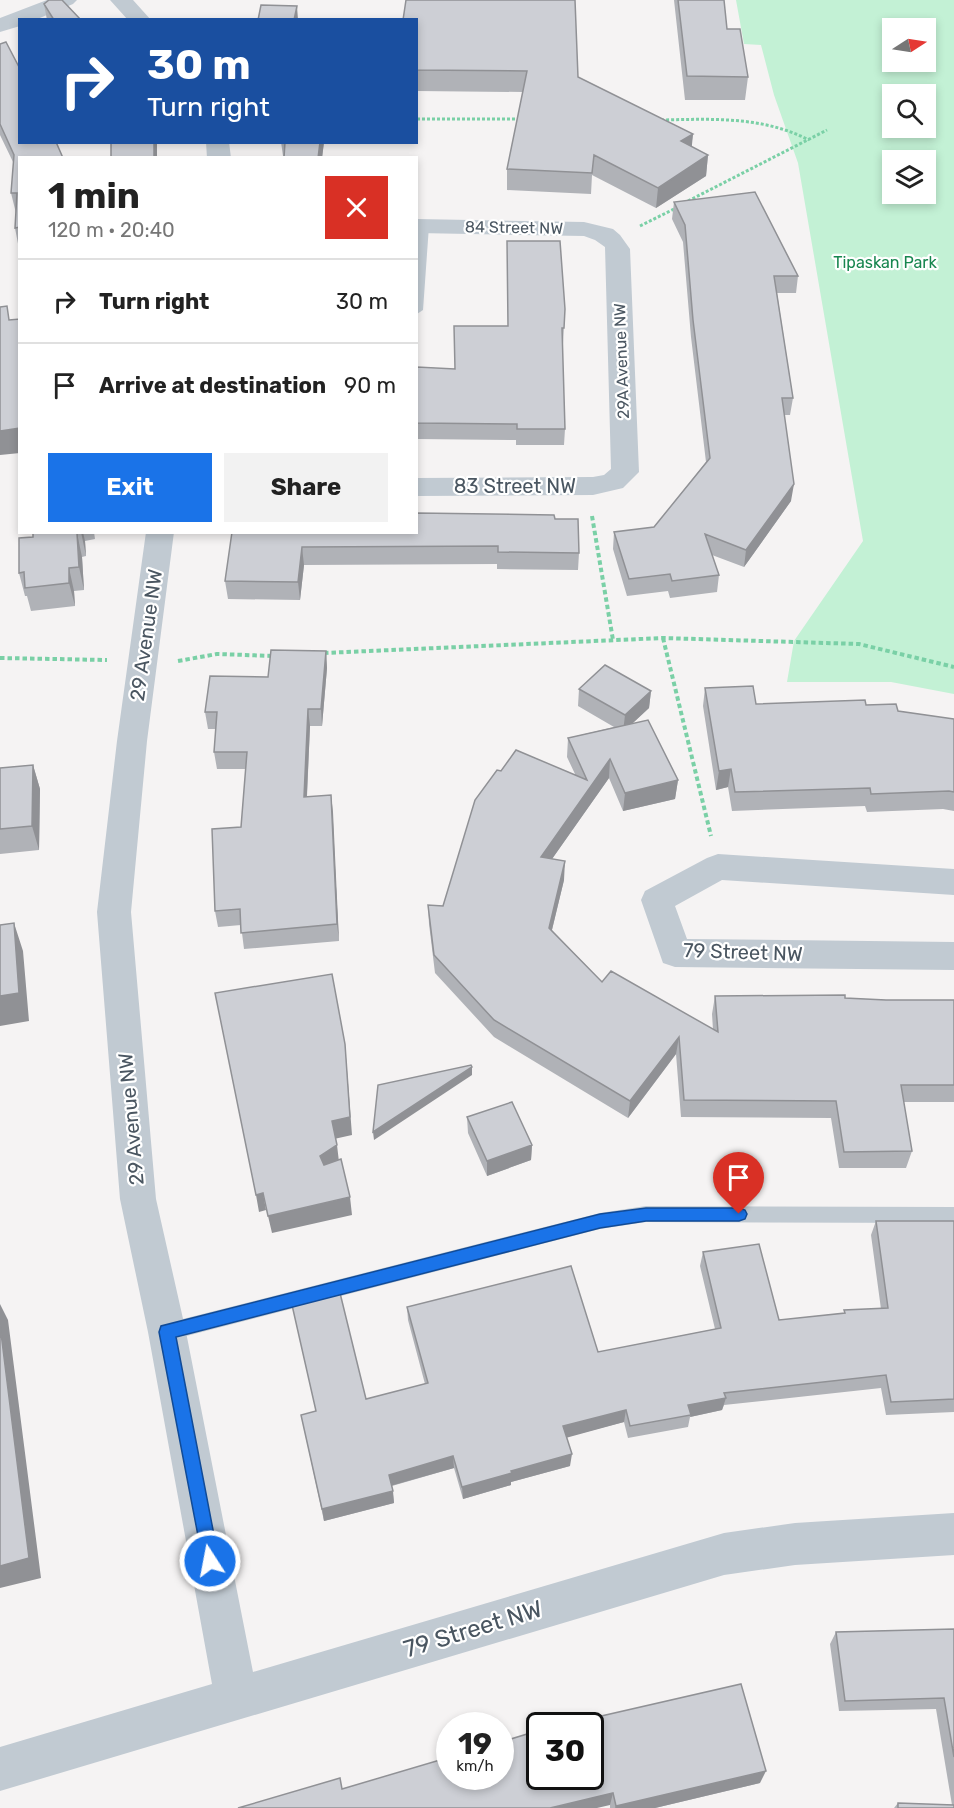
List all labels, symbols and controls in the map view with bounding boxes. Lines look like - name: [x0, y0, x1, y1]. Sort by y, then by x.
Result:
- north arrow: [882, 18, 936, 72]
- map controls: [882, 18, 936, 204]
- text: 30 m: [147, 40, 251, 90]
- icon: right: [48, 42, 126, 120]
- button: search: [882, 84, 936, 138]
- text: Turn right: [147, 91, 270, 123]
- button: layers: [882, 150, 936, 204]
- text: 1 min: [48, 174, 140, 217]
- button: close: [325, 176, 388, 239]
- street label: 84 Street NW: [465, 217, 563, 238]
- text: 120 m · 20:40: [48, 218, 175, 242]
- park label: Tipaskan Park: [833, 253, 937, 272]
- icon: right: [48, 285, 81, 318]
- text: Turn right: [99, 288, 209, 315]
- text: 30 m: [336, 288, 388, 315]
- street label: 29A Avenue NW: [610, 303, 633, 419]
- icon: arrive: [48, 369, 81, 402]
- text: Arrive at destination: [99, 372, 326, 399]
- text: 90 m: [344, 372, 396, 399]
- button: Exit: [48, 453, 212, 522]
- button: Share: [224, 453, 388, 522]
- street label: 83 Street NW: [454, 474, 576, 498]
- street label: 29 Avenue NW: [125, 568, 167, 702]
- street label: 79 Street NW: [683, 938, 803, 966]
- street label: 29 Avenue NW: [113, 1052, 149, 1186]
- pin: [713, 1152, 764, 1214]
- icon: arrive: [722, 1161, 755, 1194]
- position arrow: [178, 1529, 242, 1593]
- street label: 79 Street NW: [400, 1595, 546, 1663]
- speed limit sign: 30: [526, 1712, 604, 1790]
- text: 19: [458, 1726, 492, 1762]
- text: km/h: [456, 1757, 494, 1775]

